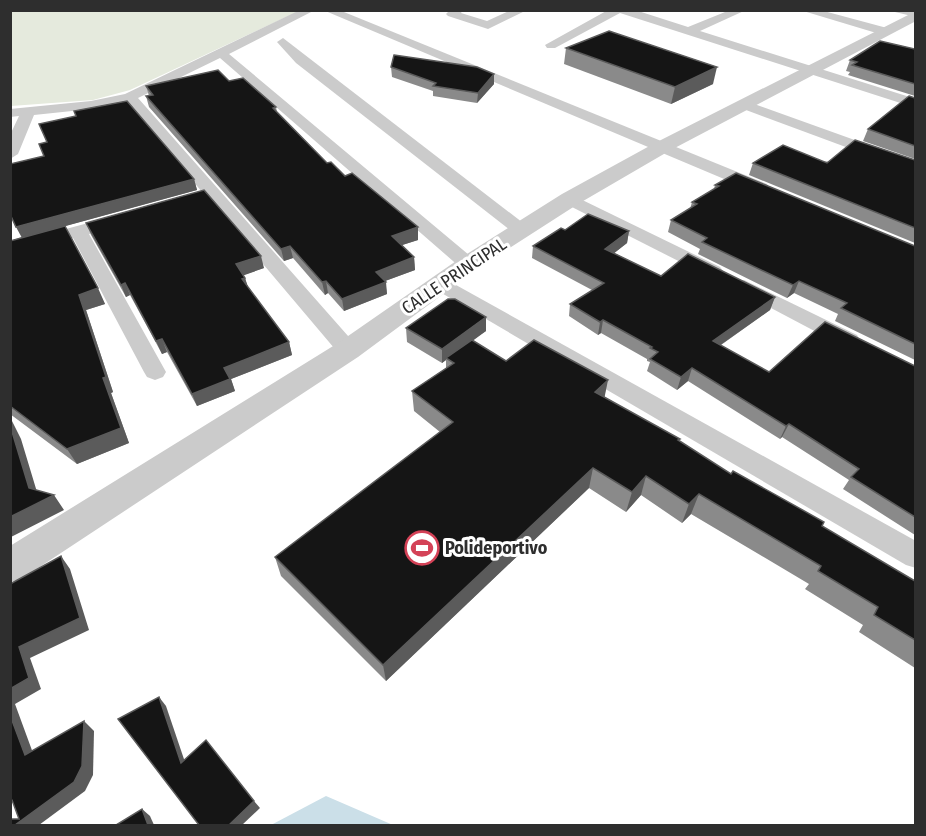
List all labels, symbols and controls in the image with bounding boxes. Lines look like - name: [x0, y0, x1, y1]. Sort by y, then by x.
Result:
- street label: CALLE PRINCIPAL: [397, 233, 511, 319]
- sports icon: Polideportivo: [404, 530, 440, 566]
- place label: Polideportivo: [445, 537, 548, 559]

